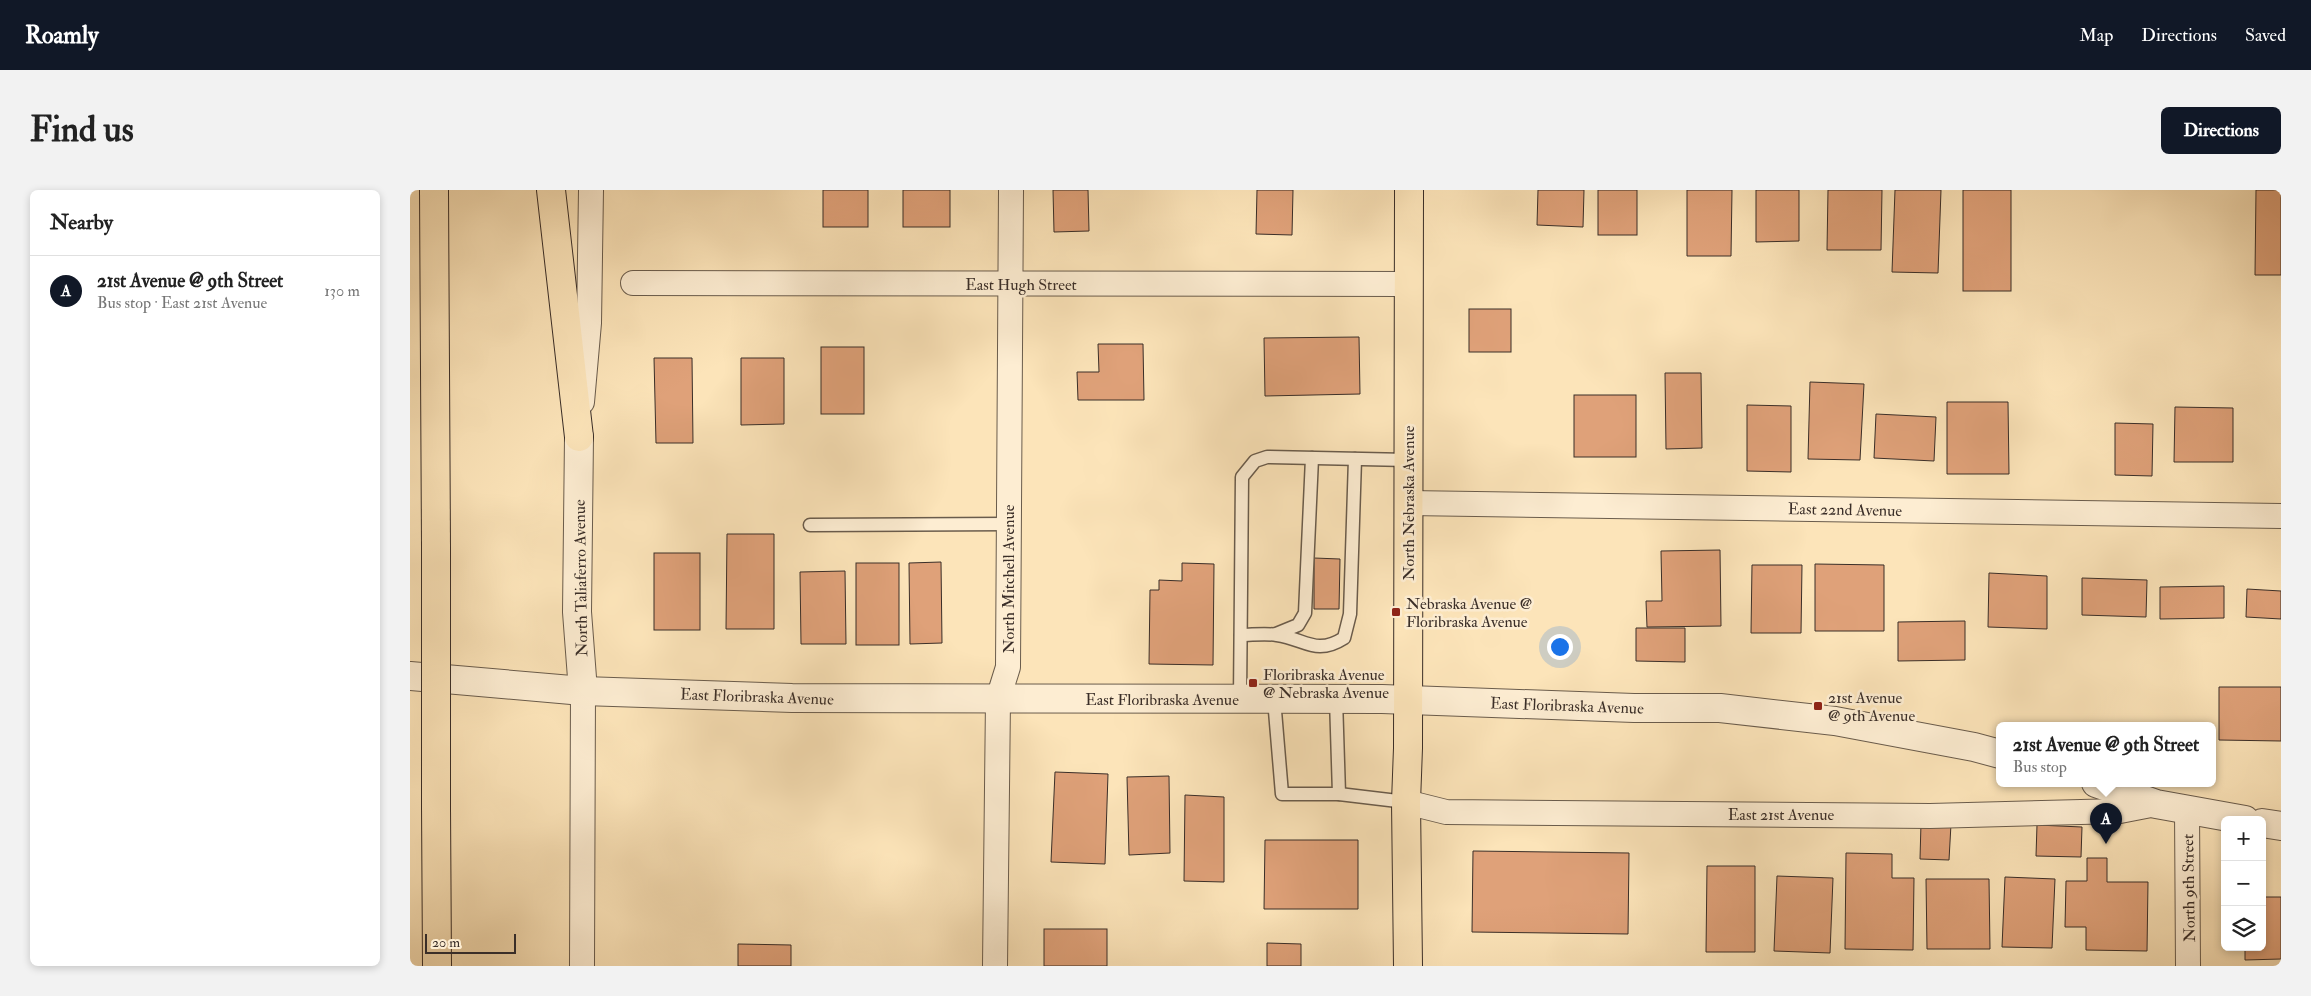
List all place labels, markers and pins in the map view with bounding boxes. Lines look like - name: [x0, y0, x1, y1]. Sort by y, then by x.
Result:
- place label: Nebraska Avenue @ Floribraska Avenue: [1406, 594, 1532, 632]
- marker: Nebraska Avenue @ Floribraska Avenue: [1390, 606, 1402, 618]
- place label: Floribraska Avenue @ Nebraska Avenue: [1263, 665, 1389, 703]
- marker: Floribraska Avenue @ Nebraska Avenue: [1247, 677, 1259, 689]
- place label: 21st Avenue @ 9th Avenue: [1828, 688, 1915, 726]
- marker: 21st Avenue @ 9th Avenue: [1812, 700, 1824, 712]
- pin: A: [2090, 803, 2122, 844]

